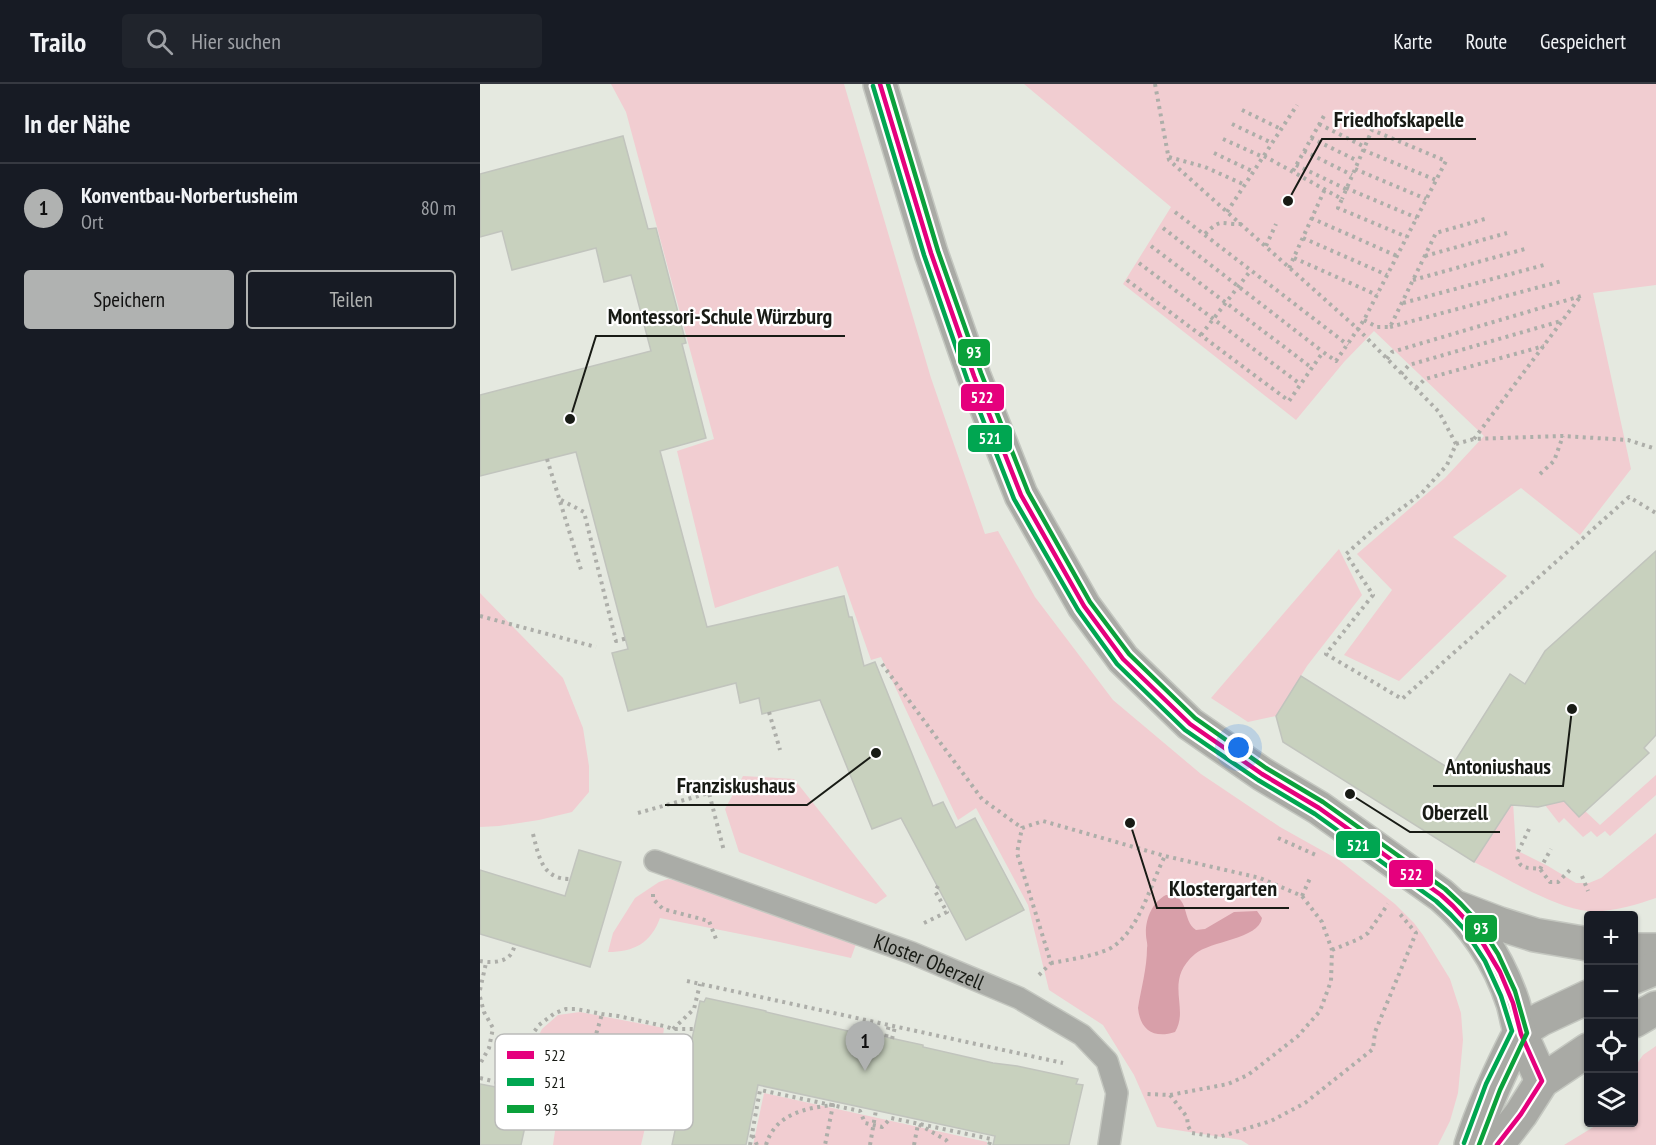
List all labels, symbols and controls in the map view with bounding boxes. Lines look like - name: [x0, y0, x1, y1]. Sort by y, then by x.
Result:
- search box: [122, 14, 542, 68]
- text: Trailo: [30, 23, 86, 60]
- icon: search: [143, 25, 176, 58]
- text: Hier suchen: [191, 27, 281, 55]
- text: Karte: [1394, 28, 1432, 55]
- text: Route: [1465, 28, 1507, 55]
- text: Gespeichert: [1540, 28, 1626, 55]
- callout: Friedhofskapelle: [1322, 99, 1476, 139]
- text: Friedhofskapelle: [1334, 105, 1464, 133]
- text: In der Nähe: [24, 107, 130, 140]
- text: Konventbau-Norbertusheim: [81, 181, 298, 209]
- text: 1: [39, 195, 48, 221]
- text: 80 m: [421, 195, 456, 221]
- text: Ort: [81, 209, 103, 235]
- button: Speichern: [24, 270, 234, 329]
- button: Teilen: [246, 270, 456, 329]
- callout: Montessori-Schule Würzburg: [596, 296, 845, 336]
- text: Montessori-Schule Würzburg: [608, 302, 832, 330]
- line badge: 93: [957, 338, 991, 367]
- text: 93: [966, 342, 982, 362]
- line badge: 522: [960, 383, 1005, 412]
- text: 522: [971, 387, 993, 407]
- line badge: 521: [967, 424, 1013, 453]
- text: 521: [979, 428, 1001, 448]
- your location: [1224, 733, 1253, 762]
- callout: Antoniushaus: [1433, 746, 1563, 786]
- text: Antoniushaus: [1444, 752, 1551, 780]
- callout: Franziskushaus: [665, 765, 807, 805]
- text: Franziskushaus: [677, 771, 796, 799]
- callout: Oberzell: [1410, 792, 1500, 832]
- text: Oberzell: [1422, 798, 1489, 826]
- line badge: 521: [1335, 830, 1381, 859]
- text: 521: [1347, 835, 1369, 855]
- line badge: 522: [1388, 859, 1434, 888]
- text: 522: [1400, 864, 1422, 884]
- callout: Klostergarten: [1157, 868, 1289, 908]
- text: Klostergarten: [1169, 874, 1277, 902]
- map controls: [1584, 911, 1638, 1127]
- button: +: [1584, 911, 1638, 965]
- line badge: 93: [1464, 914, 1498, 943]
- text: 93: [1473, 918, 1489, 938]
- street label: Kloster Oberzell: [870, 927, 989, 996]
- button: −: [1584, 965, 1638, 1019]
- button: locate: [1584, 1019, 1638, 1073]
- pin: 1: [846, 1022, 884, 1071]
- legend: [495, 1034, 693, 1130]
- text: 522: [544, 1045, 566, 1065]
- text: 521: [544, 1072, 566, 1092]
- button: layers: [1584, 1073, 1638, 1127]
- text: 93: [544, 1099, 558, 1119]

